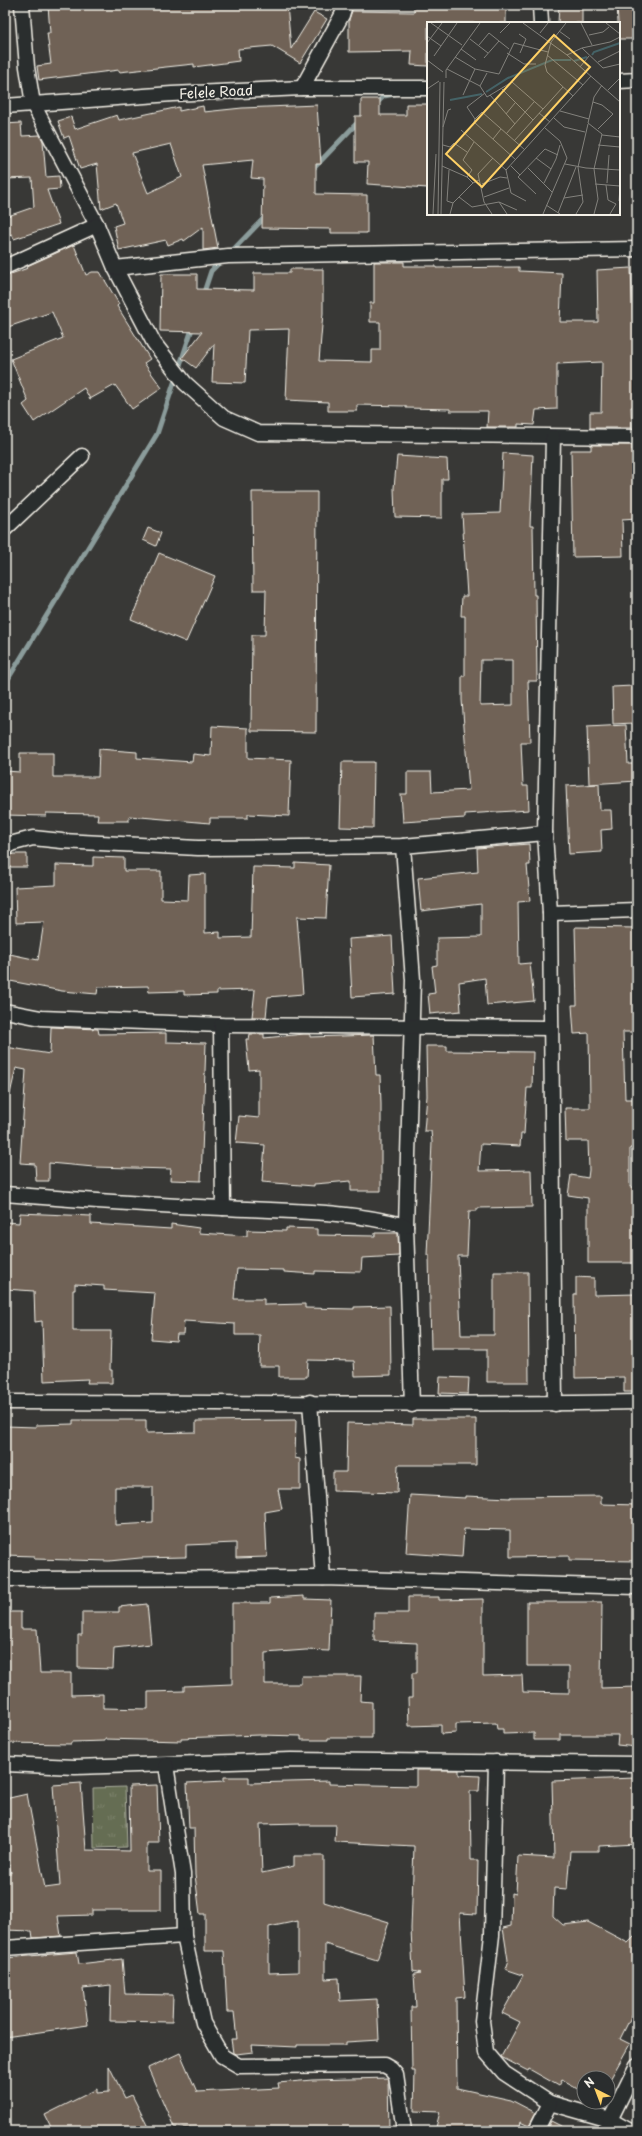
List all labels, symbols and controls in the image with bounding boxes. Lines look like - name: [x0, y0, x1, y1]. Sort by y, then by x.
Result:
- inset map: [427, 22, 620, 215]
- street label: Felele Road: [178, 79, 254, 104]
- north arrow: [576, 2070, 616, 2110]
- text: N: [580, 2073, 598, 2091]

